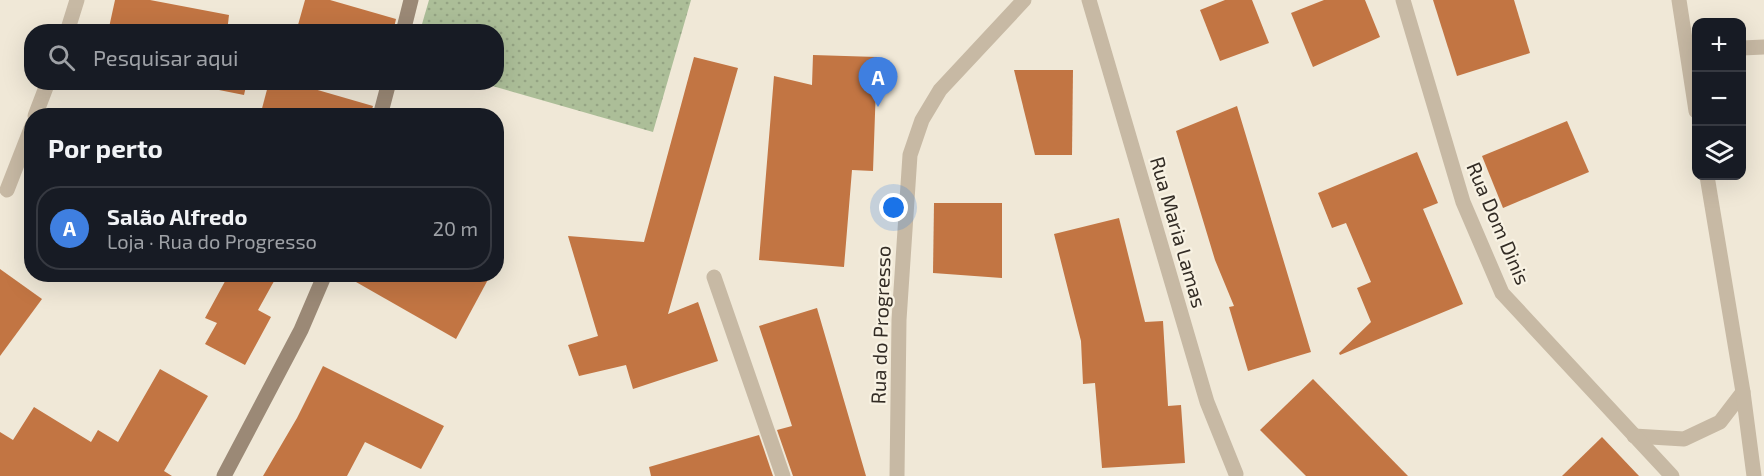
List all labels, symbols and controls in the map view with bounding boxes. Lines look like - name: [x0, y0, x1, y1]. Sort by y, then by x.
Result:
- map controls: [1692, 18, 1746, 180]
- button: +: [1692, 18, 1746, 72]
- search box: [24, 24, 504, 90]
- icon: search: [45, 41, 78, 74]
- text: Pesquisar aqui: [93, 44, 239, 70]
- pin: A: [858, 57, 898, 107]
- button: −: [1692, 72, 1746, 126]
- button: layers: [1692, 126, 1746, 180]
- text: Por perto: [48, 132, 163, 163]
- street label: Rua Maria Lamas: [1146, 154, 1212, 310]
- street label: Rua Dom Dinis: [1462, 158, 1536, 288]
- your location: [879, 193, 908, 222]
- text: Salão Alfredo: [107, 203, 247, 229]
- text: A: [63, 216, 76, 240]
- text: 20 m: [433, 216, 478, 240]
- text: Loja · Rua do Progresso: [107, 229, 317, 253]
- street label: Rua do Progresso: [865, 245, 895, 405]

